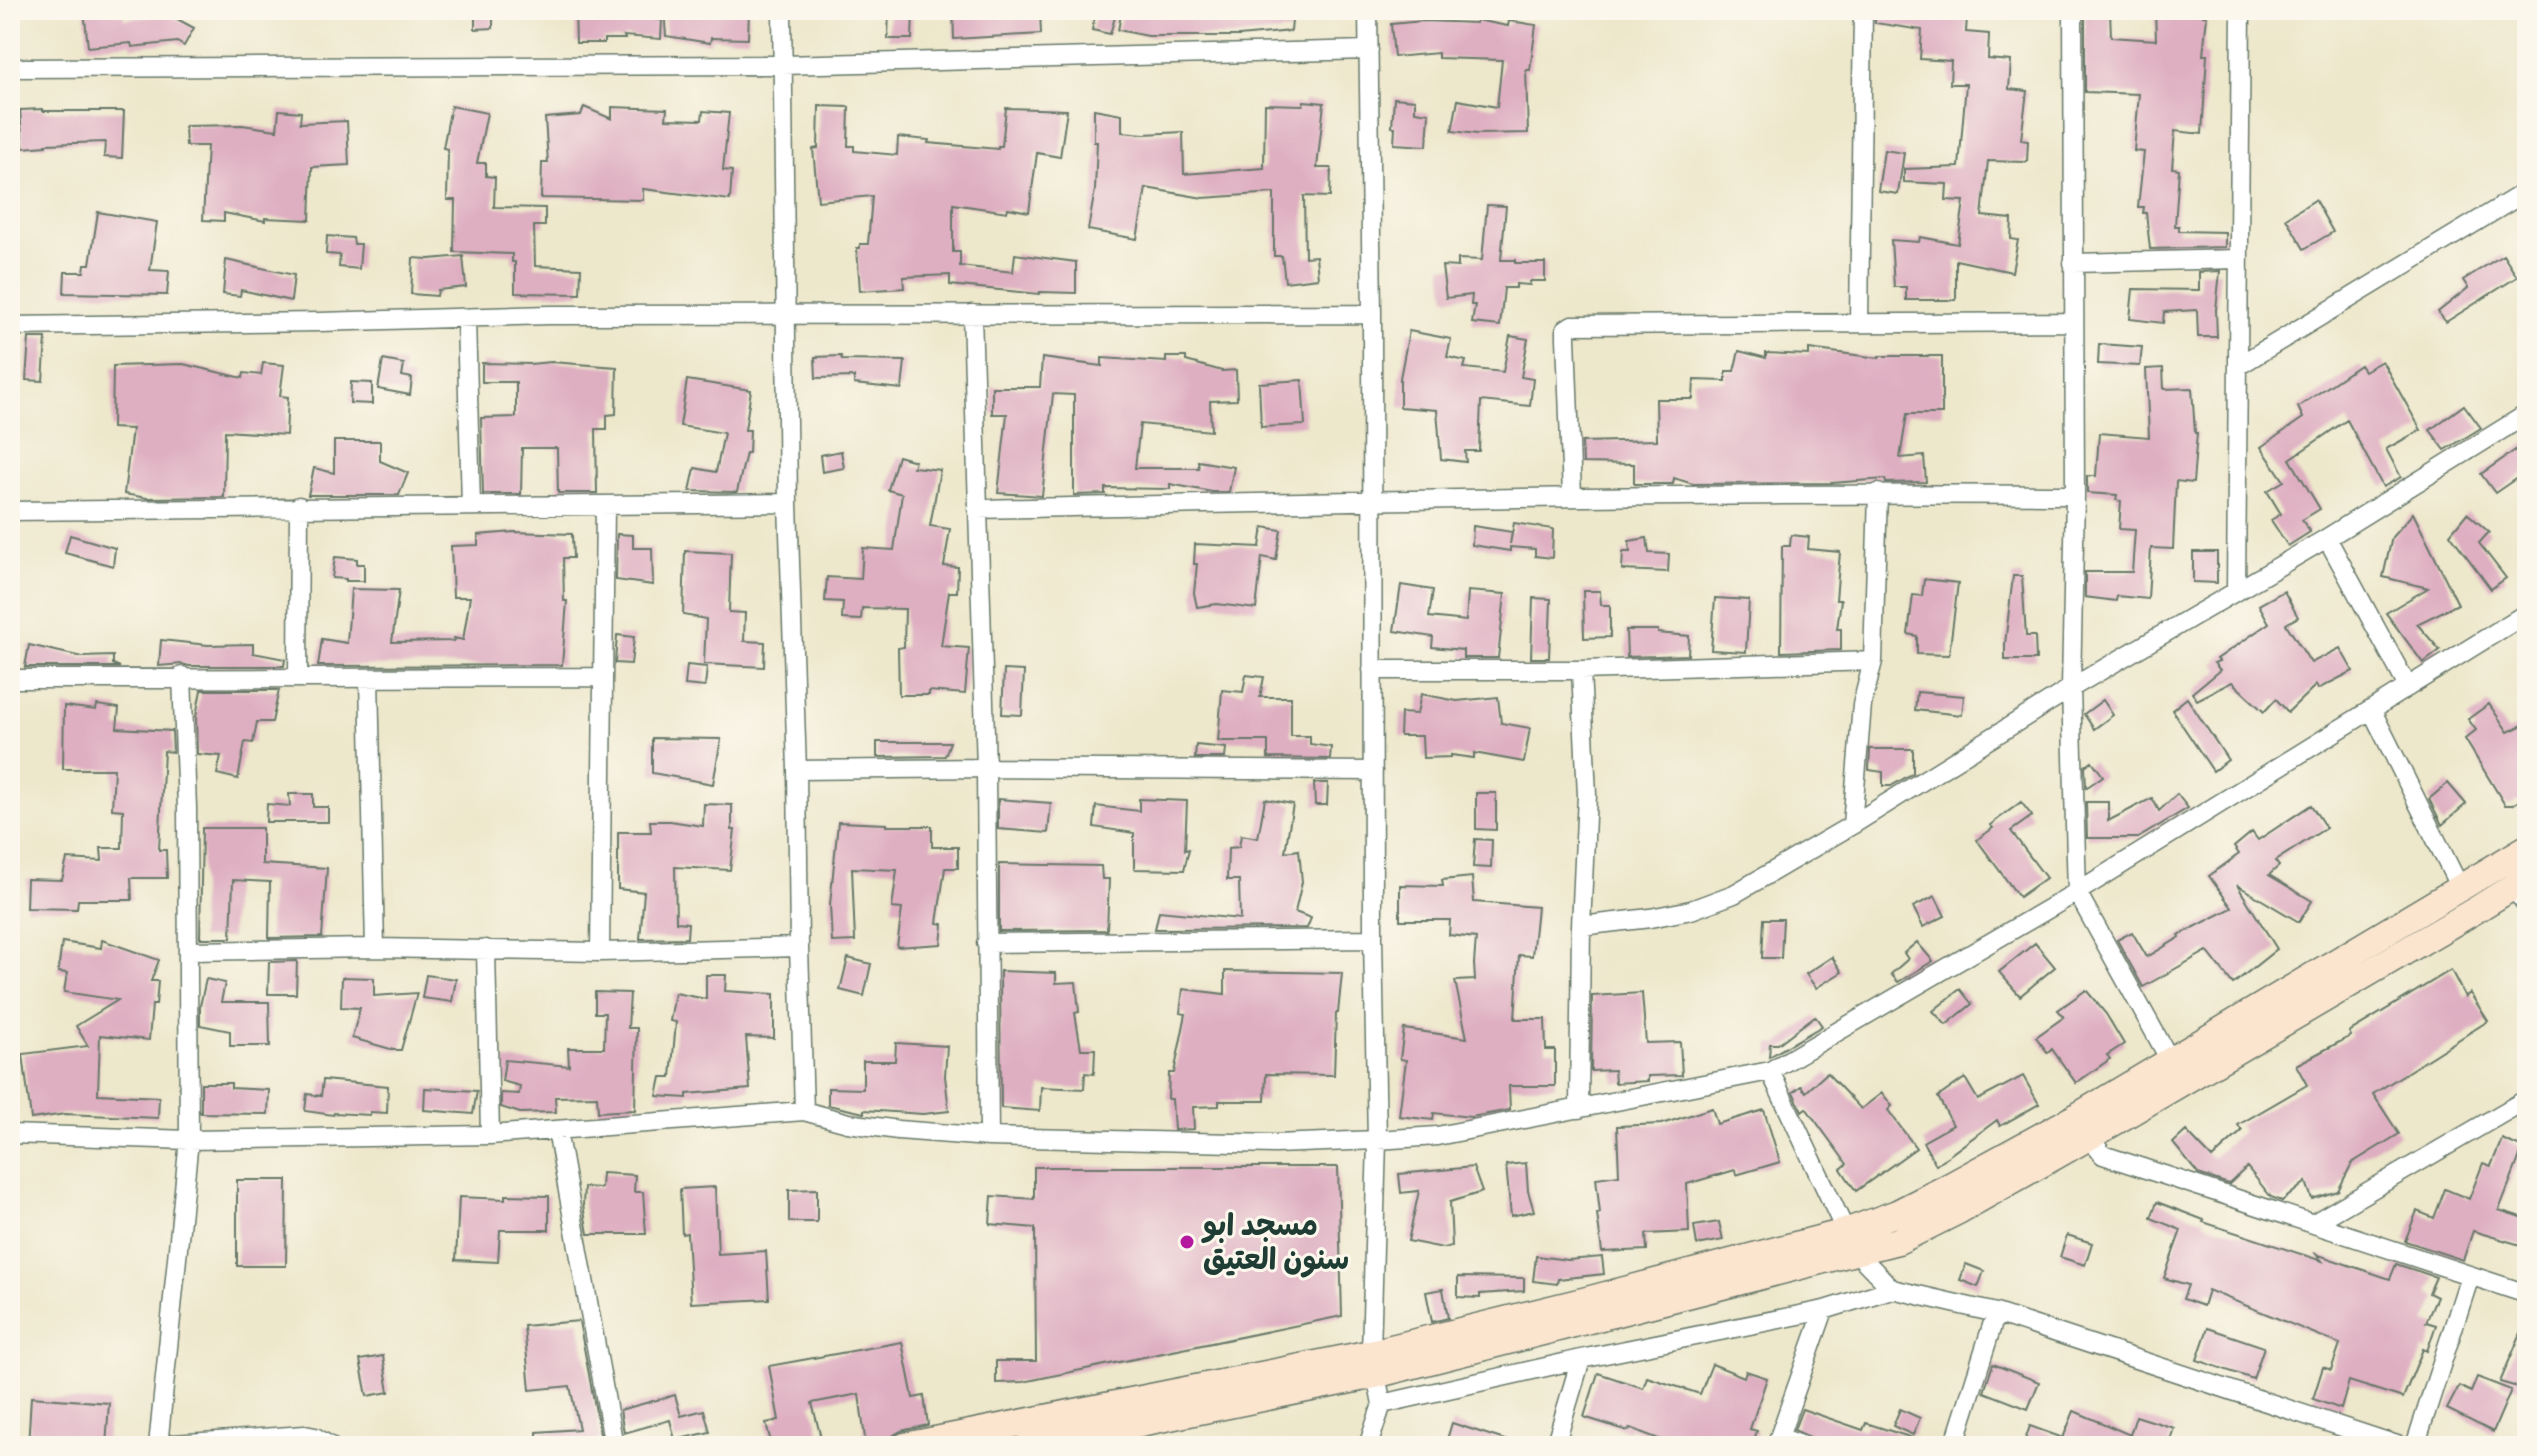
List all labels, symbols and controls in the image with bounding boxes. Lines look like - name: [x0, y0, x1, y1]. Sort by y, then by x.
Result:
- place label: مسجد ابو سنون العتيق: [1201, 1208, 1349, 1285]
- marker: مسجد ابو سنون العتيق: [1178, 1233, 1196, 1251]

